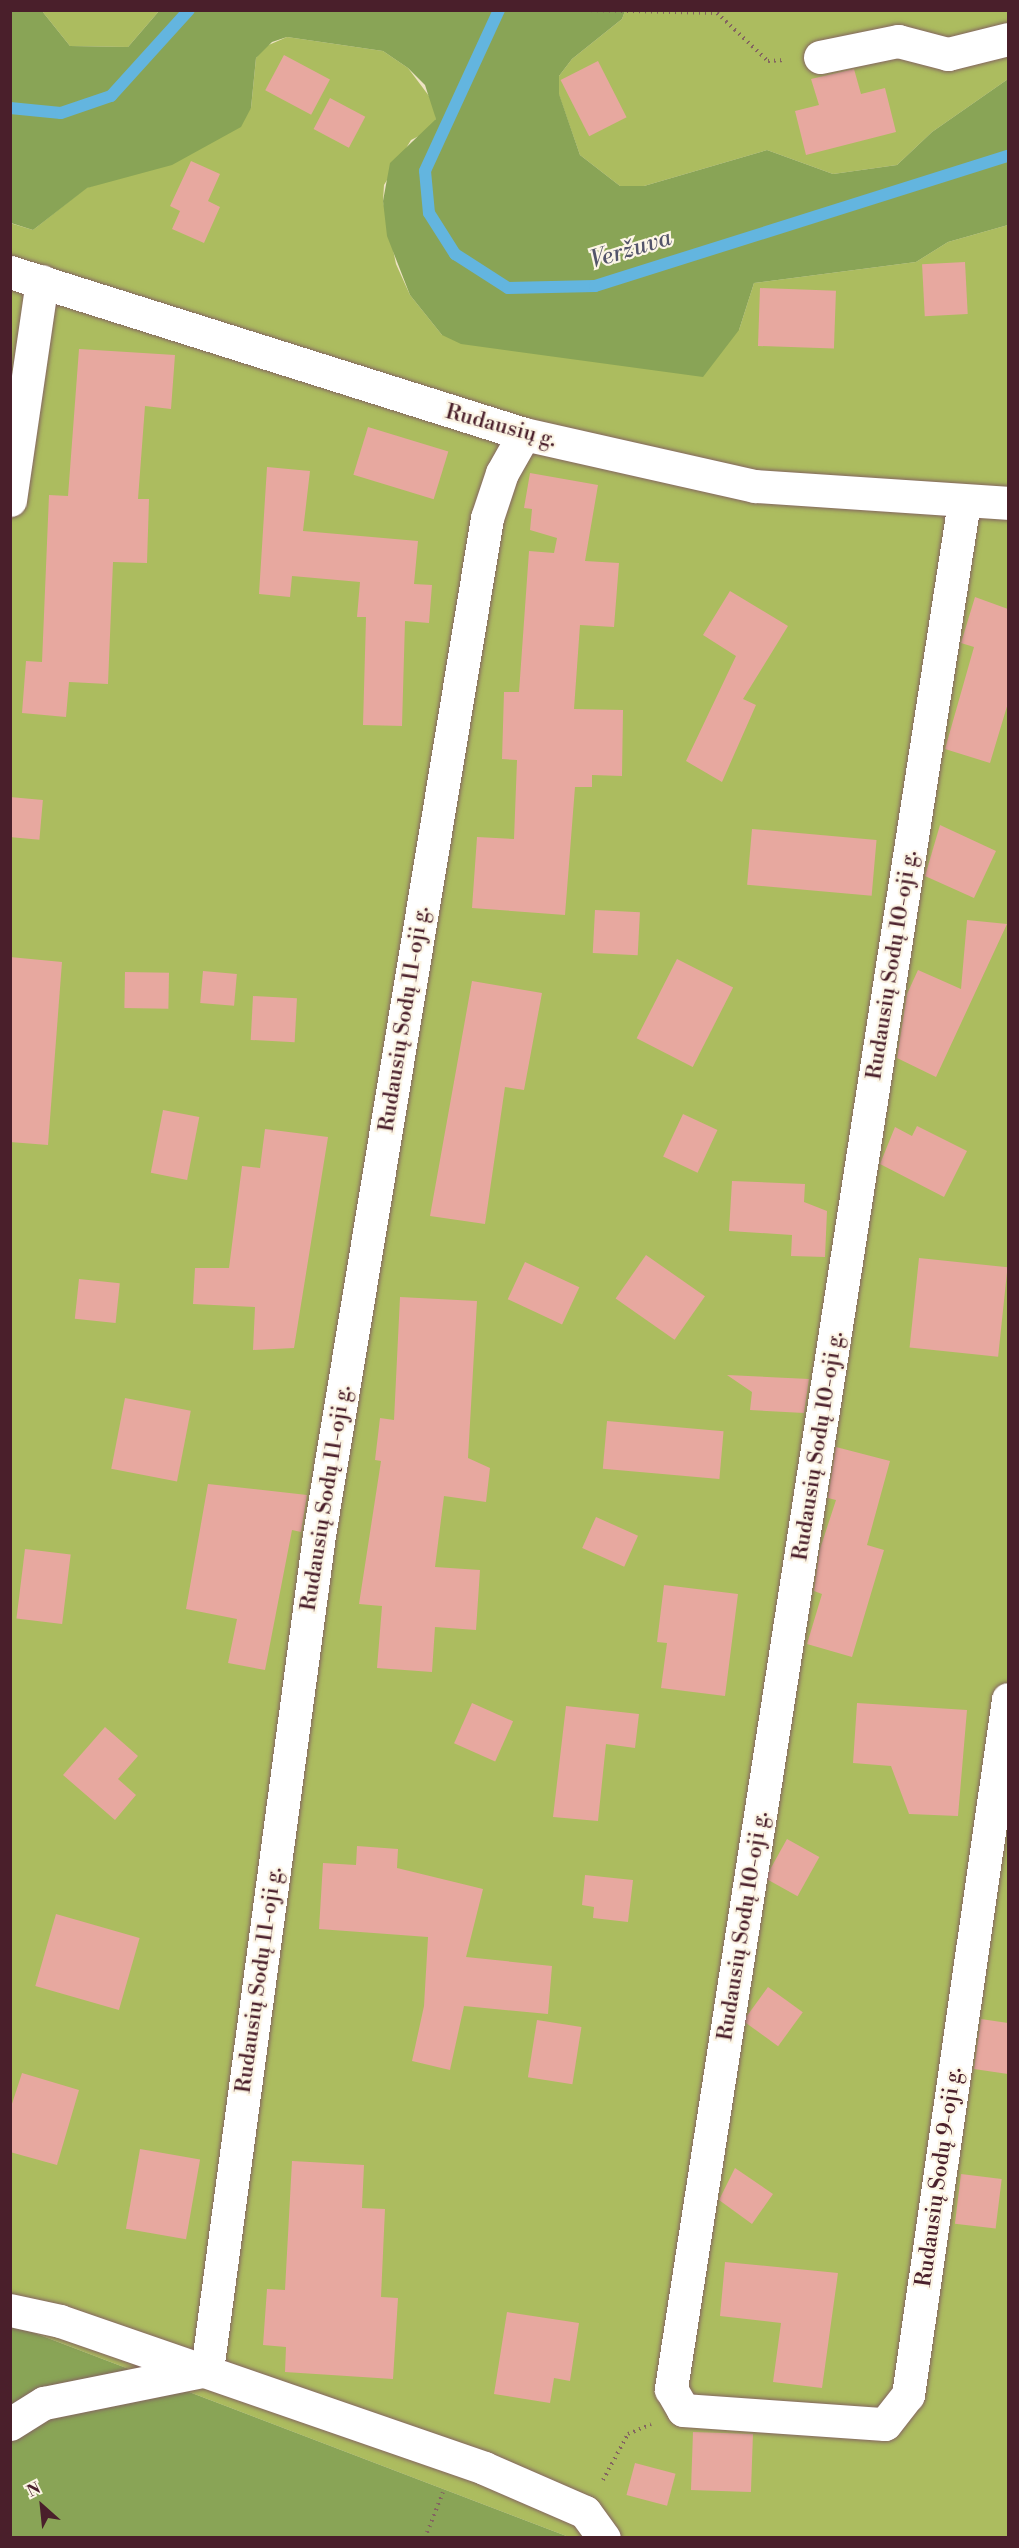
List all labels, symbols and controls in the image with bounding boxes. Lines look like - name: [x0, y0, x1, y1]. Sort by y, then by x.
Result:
- water label: Veržuva: [587, 224, 675, 276]
- street label: Rudausių g.: [443, 398, 559, 454]
- street label: Rudausių Sodų 10-oji g.: [861, 848, 923, 1082]
- street label: Rudausių Sodų 11-oji g.: [373, 904, 435, 1134]
- street label: Rudausių Sodų 10-oji g.: [787, 1329, 849, 1563]
- street label: Rudausių Sodų 11-oji g.: [295, 1383, 357, 1613]
- street label: Rudausių Sodų 10-oji g.: [712, 1809, 774, 2043]
- street label: Rudausių Sodų 11-oji g.: [230, 1865, 288, 2095]
- street label: Rudausių Sodų 9-oji g.: [910, 2065, 968, 2289]
- north arrow: [12, 2476, 72, 2536]
- text: N: [24, 2478, 44, 2502]

